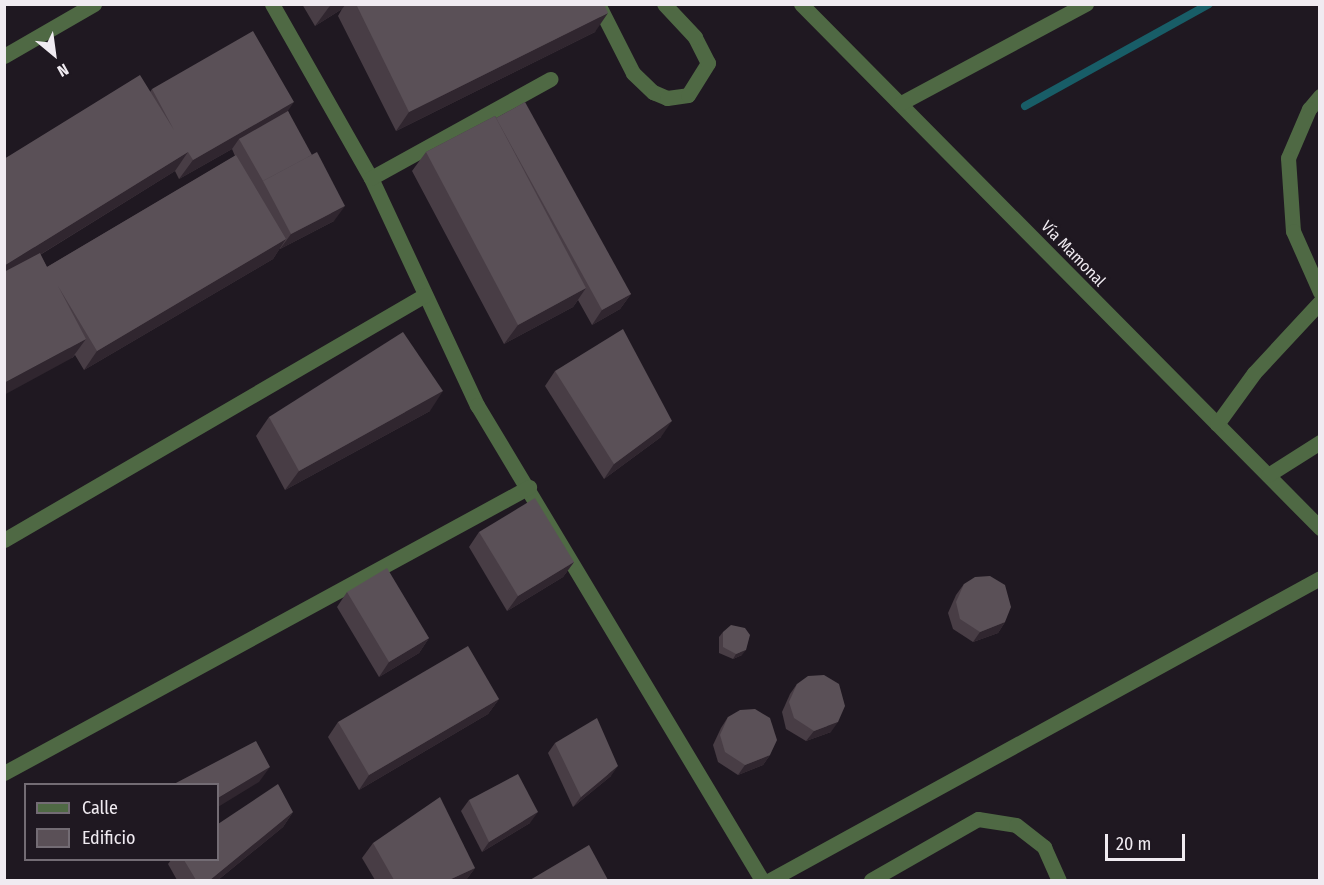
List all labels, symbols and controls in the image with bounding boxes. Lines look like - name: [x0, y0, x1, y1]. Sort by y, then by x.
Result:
- north arrow: [24, 24, 84, 84]
- text: N: [54, 60, 72, 81]
- street label: Vía Mamonal: [1037, 217, 1109, 291]
- legend: [24, 783, 219, 861]
- text: Calle: [82, 797, 118, 819]
- scale bar: [1108, 822, 1188, 860]
- text: Edificio: [82, 827, 135, 849]
- text: 20 m: [1116, 833, 1151, 855]

